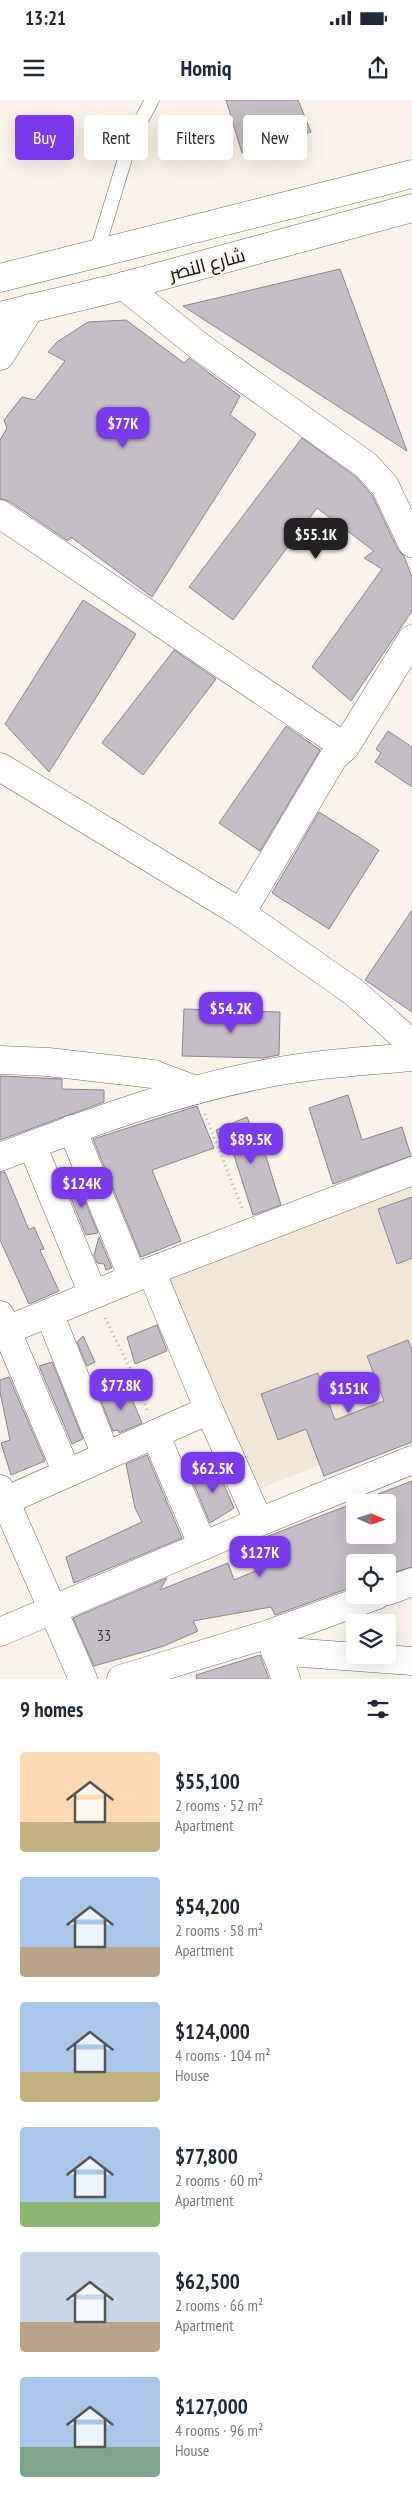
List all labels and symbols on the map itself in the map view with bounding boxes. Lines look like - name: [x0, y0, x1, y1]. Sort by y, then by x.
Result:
- street label: شارع النصر: [165, 242, 248, 288]
- pin: $77K: [93, 406, 153, 449]
- pin: $55.1K: [275, 518, 357, 560]
- pin: $54.2K: [190, 992, 272, 1034]
- pin: $89.5K: [210, 1122, 292, 1165]
- pin: $124K: [47, 1166, 117, 1209]
- pin: $77.8K: [80, 1368, 162, 1411]
- pin: $151K: [314, 1372, 384, 1414]
- pin: $62.5K: [172, 1452, 254, 1494]
- north arrow: [346, 1494, 396, 1544]
- pin: $127K: [225, 1536, 295, 1578]
- house number: 33: [97, 1625, 111, 1645]

